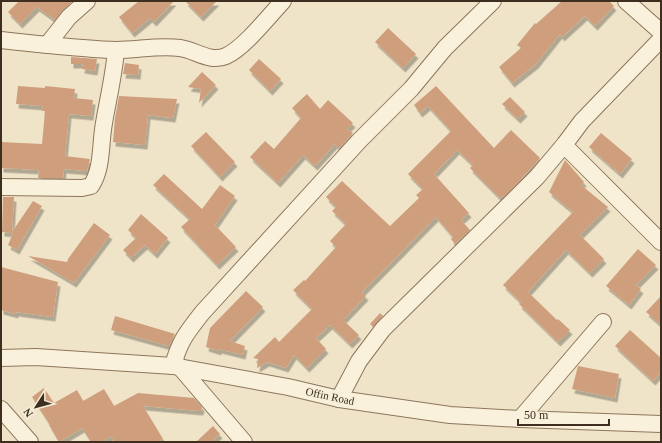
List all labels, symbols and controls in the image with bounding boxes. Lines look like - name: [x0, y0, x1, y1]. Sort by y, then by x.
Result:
- street label: Offin Road: [304, 385, 356, 407]
- north arrow: [16, 387, 56, 427]
- scale bar: [518, 401, 609, 427]
- text: N: [21, 406, 35, 420]
- text: 50 m: [524, 408, 549, 422]

